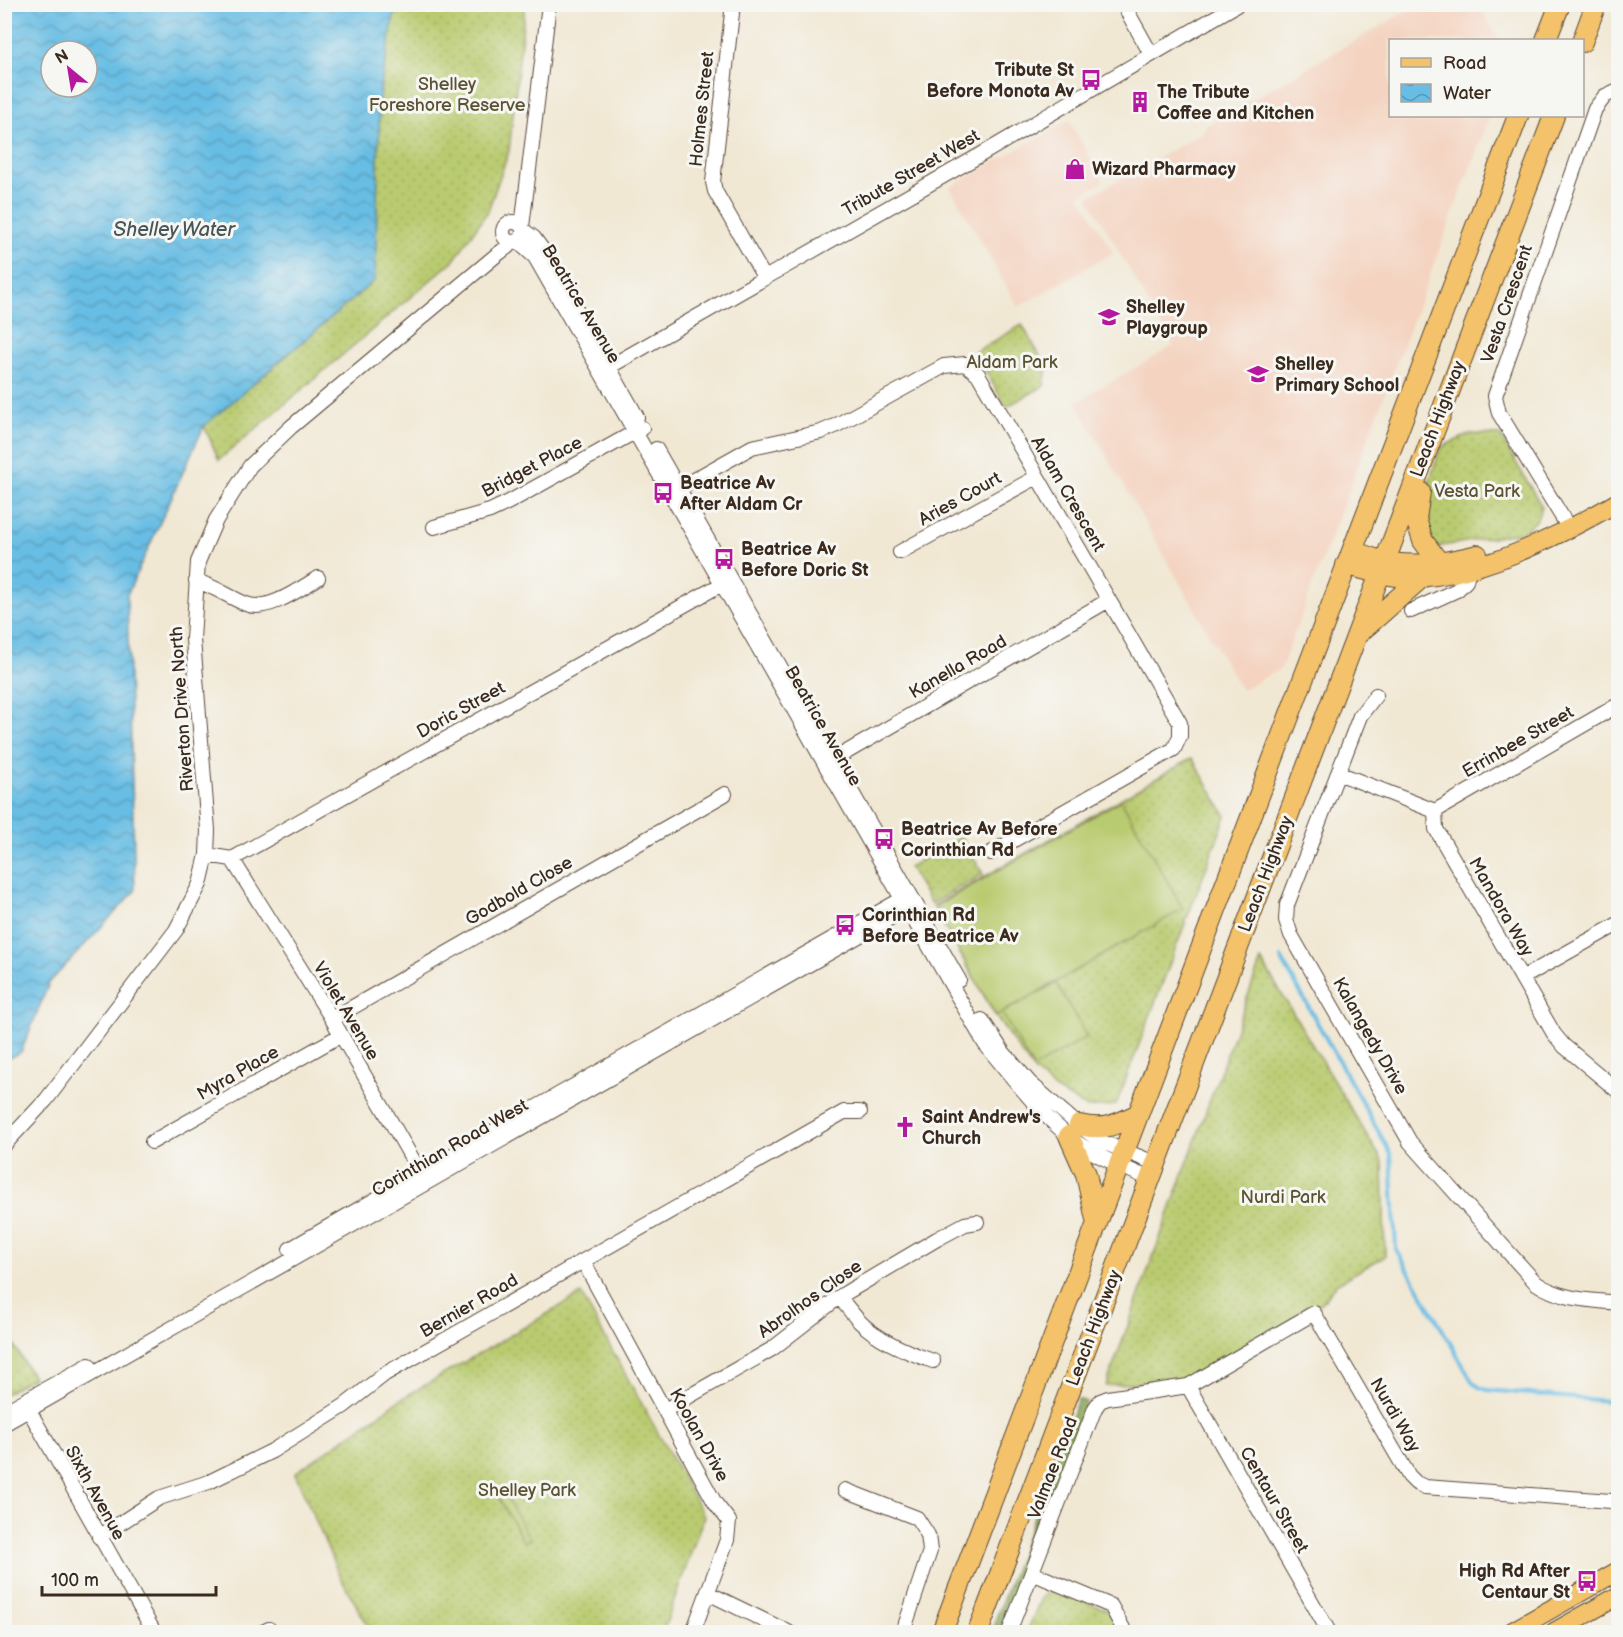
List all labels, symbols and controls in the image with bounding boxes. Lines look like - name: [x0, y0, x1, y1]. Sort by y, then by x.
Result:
- north arrow: [39, 39, 99, 99]
- legend: [1389, 39, 1584, 117]
- text: N: [52, 46, 72, 69]
- street label: Holmes Street: [686, 50, 719, 168]
- text: Road: [1443, 53, 1487, 74]
- place label: Tribute St Before Monota Av: [927, 60, 1074, 102]
- bus stop icon: Tribute St Before Monota Av: [1079, 68, 1103, 92]
- park label: Shelley Foreshore Reserve: [369, 74, 526, 116]
- place label: The Tribute Coffee and Kitchen: [1157, 82, 1314, 124]
- text: Water: [1443, 83, 1491, 104]
- building icon: The Tribute Coffee and Kitchen: [1128, 90, 1152, 114]
- street label: Tribute Street West: [839, 125, 984, 221]
- shop icon: Wizard Pharmacy: [1063, 157, 1087, 181]
- place label: Wizard Pharmacy: [1092, 159, 1236, 180]
- water label: Shelley Water: [113, 218, 236, 242]
- street label: Beatrice Avenue: [537, 241, 625, 368]
- street label: Vesta Crescent: [1477, 242, 1537, 366]
- place label: Shelley Playgroup: [1126, 297, 1208, 339]
- school or university icon: Shelley Playgroup: [1097, 305, 1121, 329]
- park label: Aldam Park: [966, 352, 1058, 373]
- place label: Shelley Primary School: [1275, 354, 1399, 396]
- street label: Leach Highway: [1406, 357, 1470, 480]
- school or university icon: Shelley Primary School: [1246, 362, 1270, 386]
- street label: Bridget Place: [478, 432, 586, 502]
- street label: Aldam Crescent: [1027, 433, 1110, 556]
- street label: Aries Court: [915, 467, 1005, 530]
- place label: Beatrice Av After Aldam Cr: [679, 473, 803, 515]
- bus stop icon: Beatrice Av After Aldam Cr: [651, 481, 675, 505]
- park label: Vesta Park: [1434, 481, 1520, 502]
- place label: Beatrice Av Before Doric St: [741, 539, 868, 581]
- bus stop icon: Beatrice Av Before Doric St: [712, 547, 736, 571]
- street label: Riverton Drive North: [166, 626, 198, 792]
- street label: Kanella Road: [906, 631, 1010, 703]
- street label: Beatrice Avenue: [780, 662, 866, 790]
- street label: Doric Street: [413, 677, 509, 743]
- street label: Errinbee Street: [1459, 701, 1578, 782]
- street label: Leach Highway: [1234, 812, 1298, 935]
- place label: Beatrice Av Before Corinthian Rd: [901, 819, 1058, 861]
- bus stop icon: Beatrice Av Before Corinthian Rd: [872, 827, 896, 851]
- street label: Godbold Close: [462, 852, 576, 930]
- street label: Mandora Way: [1464, 854, 1538, 961]
- place label: Corinthian Rd Before Beatrice Av: [862, 905, 1019, 947]
- bus stop icon: Corinthian Rd Before Beatrice Av: [833, 913, 857, 937]
- street label: Violet Avenue: [308, 958, 384, 1064]
- street label: Kalangedy Drive: [1328, 974, 1412, 1098]
- street label: Myra Place: [194, 1041, 283, 1105]
- street label: Corinthian Road West: [368, 1094, 532, 1201]
- place label: Saint Andrew's Church: [922, 1107, 1041, 1149]
- church icon: Saint Andrew's Church: [893, 1115, 917, 1139]
- park label: Nurdi Park: [1240, 1187, 1326, 1208]
- street label: Abrolhos Close: [754, 1255, 866, 1343]
- street label: Leach Highway: [1062, 1266, 1126, 1389]
- street label: Bernier Road: [416, 1270, 522, 1342]
- street label: Nurdi Way: [1365, 1374, 1425, 1457]
- street label: Koolan Drive: [665, 1385, 733, 1486]
- street label: Valmae Road: [1024, 1414, 1082, 1522]
- street label: Sixth Avenue: [61, 1442, 130, 1544]
- street label: Centaur Street: [1235, 1443, 1313, 1557]
- park label: Shelley Park: [478, 1480, 576, 1501]
- scale bar: [42, 1559, 216, 1597]
- place label: High Rd After Centaur St: [1459, 1561, 1571, 1603]
- bus stop icon: High Rd After Centaur St: [1575, 1569, 1599, 1593]
- text: 100 m: [51, 1570, 99, 1591]

